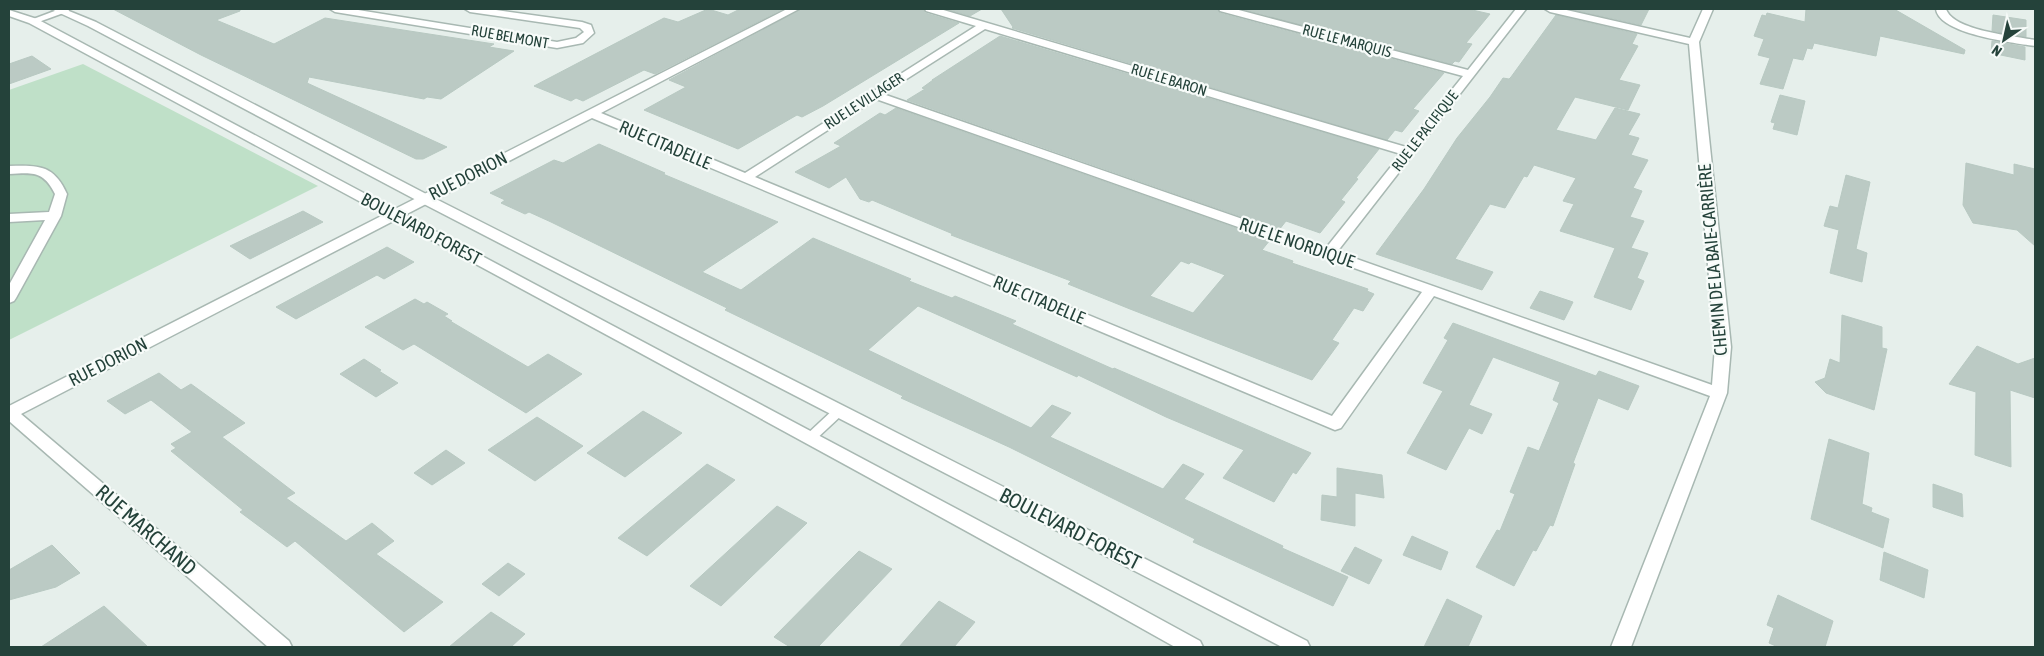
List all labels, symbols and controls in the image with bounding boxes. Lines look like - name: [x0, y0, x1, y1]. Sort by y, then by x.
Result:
- north arrow: [1979, 15, 2029, 65]
- street label: RUE LE MARQUIS: [1301, 20, 1394, 61]
- street label: RUE BELMONT: [470, 21, 551, 52]
- text: N: [1989, 42, 2005, 60]
- street label: RUE LE BARON: [1129, 60, 1209, 99]
- street label: RUE LE VILLAGER: [821, 68, 907, 132]
- street label: RUE LE PACIFIQUE: [1388, 87, 1462, 174]
- street label: RUE CITADELLE: [616, 116, 715, 173]
- street label: RUE DORION: [425, 147, 510, 204]
- street label: CHEMIN DE LA BAIE-CARRIÈRE: [1694, 163, 1731, 357]
- street label: BOULEVARD FOREST: [358, 188, 485, 269]
- street label: RUE LE NORDIQUE: [1237, 213, 1358, 272]
- street label: RUE CITADELLE: [990, 271, 1089, 328]
- street label: RUE DORION: [65, 333, 150, 390]
- street label: RUE MARCHAND: [91, 479, 202, 579]
- street label: BOULEVARD FOREST: [996, 482, 1145, 574]

